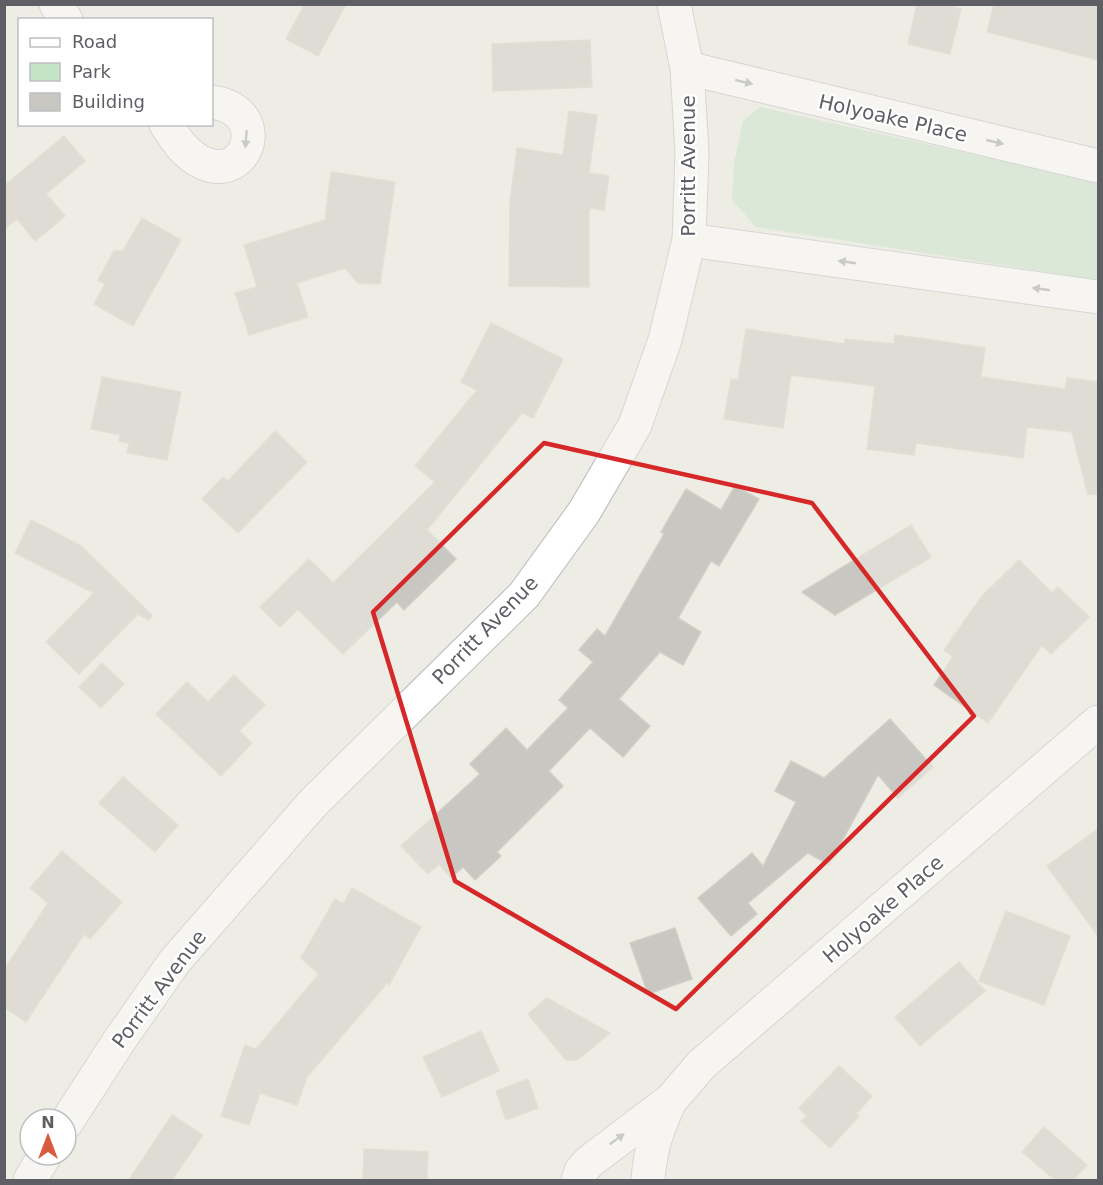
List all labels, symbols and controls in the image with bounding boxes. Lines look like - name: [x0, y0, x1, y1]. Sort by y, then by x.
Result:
- legend: [18, 18, 213, 126]
- text: Road: [72, 31, 117, 52]
- text: Park: [72, 61, 111, 82]
- one-way arrow: [735, 78, 753, 88]
- street label: Holyoake Place: [816, 89, 970, 147]
- text: Building: [72, 91, 145, 112]
- street label: Porritt Avenue: [676, 95, 700, 237]
- one-way arrow: [241, 130, 251, 149]
- one-way arrow: [986, 137, 1004, 147]
- one-way arrow: [838, 257, 857, 266]
- one-way arrow: [1031, 284, 1050, 293]
- street label: Porritt Avenue: [427, 571, 543, 689]
- street label: Holyoake Place: [818, 850, 948, 968]
- street label: Porritt Avenue: [107, 925, 211, 1053]
- north arrow: [18, 1107, 78, 1167]
- text: N: [41, 1113, 55, 1132]
- one-way arrow: [609, 1133, 625, 1145]

